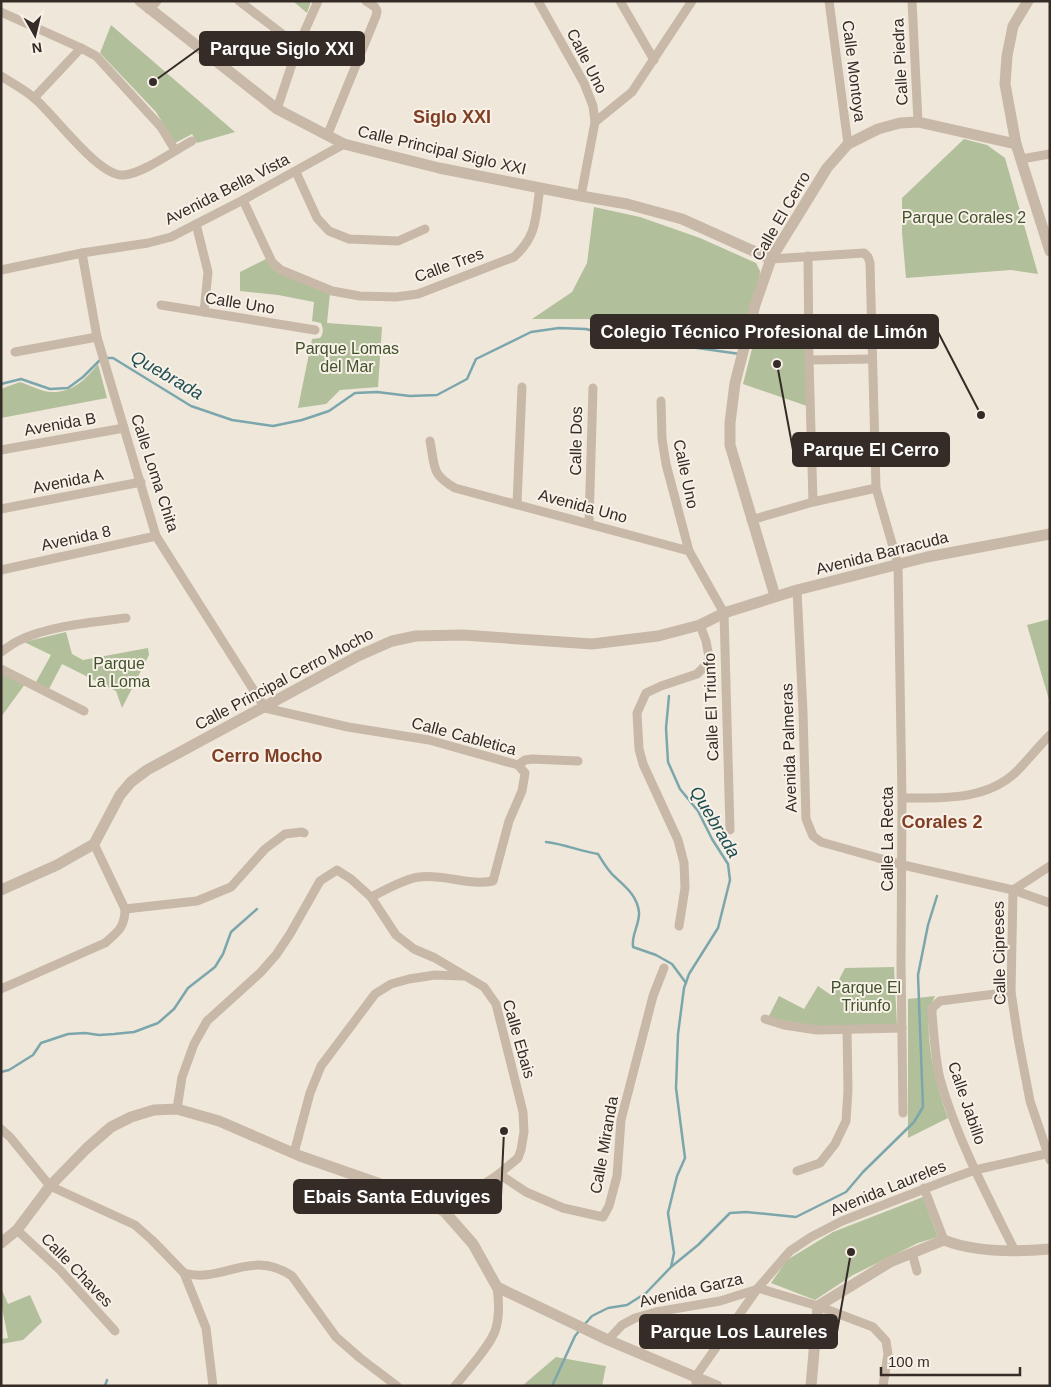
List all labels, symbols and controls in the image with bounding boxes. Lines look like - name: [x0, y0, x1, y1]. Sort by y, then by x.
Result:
- north arrow: [10, 10, 60, 60]
- street label: Calle Piedra: [889, 18, 911, 106]
- street label: Calle Montoya: [839, 19, 869, 123]
- street label: Calle Uno: [563, 26, 611, 96]
- callout: Parque Siglo XXI: [200, 32, 364, 65]
- text: N: [31, 39, 43, 57]
- text: Parque Siglo XXI: [210, 39, 354, 59]
- district label: Siglo XXI: [413, 107, 491, 127]
- street label: Calle Principal Siglo XXI: [356, 122, 528, 178]
- street label: Avenida Bella Vista: [162, 150, 292, 228]
- street label: Calle El Cerro: [749, 169, 813, 263]
- park label: Parque Corales 2: [902, 209, 1026, 226]
- street label: Calle Tres: [412, 245, 486, 285]
- street label: Calle Uno: [204, 289, 276, 317]
- callout: Colegio Técnico Profesional de Limón: [591, 315, 938, 348]
- text: Colegio Técnico Profesional de Limón: [600, 322, 928, 342]
- park label: Parque Lomas del Mar: [295, 340, 399, 375]
- water label: Quebrada: [127, 346, 207, 404]
- street label: Calle Dos: [567, 406, 585, 476]
- street label: Avenida B: [23, 409, 97, 439]
- street label: Calle Loma Chita: [128, 412, 182, 534]
- callout: Parque El Cerro: [793, 433, 949, 466]
- street label: Calle Uno: [670, 438, 702, 510]
- text: Parque El Cerro: [803, 440, 939, 460]
- street label: Avenida A: [31, 466, 105, 496]
- street label: Avenida Uno: [537, 486, 629, 526]
- street label: Avenida 8: [40, 522, 113, 554]
- street label: Avenida Barracuda: [814, 528, 950, 578]
- street label: Calle Principal Cerro Mocho: [192, 625, 376, 733]
- street label: Calle El Triunfo: [701, 652, 721, 762]
- park label: Parque La Loma: [88, 655, 150, 690]
- street label: Avenida Palmeras: [778, 683, 800, 813]
- street label: Calle Cabletica: [410, 714, 518, 758]
- district label: Cerro Mocho: [211, 746, 323, 766]
- water label: Quebrada: [686, 783, 744, 861]
- street label: Calle La Recta: [879, 786, 896, 891]
- district label: Corales 2: [901, 812, 983, 832]
- street label: Calle Cipreses: [990, 901, 1008, 1005]
- park label: Parque El Triunfo: [831, 979, 901, 1014]
- street label: Calle Ebais: [500, 998, 538, 1080]
- street label: Calle Jabillo: [945, 1059, 989, 1147]
- street label: Calle Miranda: [587, 1095, 621, 1195]
- street label: Avenida Laureles: [828, 1157, 948, 1219]
- callout: Ebais Santa Eduviges: [294, 1180, 501, 1213]
- text: Ebais Santa Eduviges: [303, 1187, 491, 1207]
- street label: Calle Chaves: [38, 1230, 116, 1310]
- street label: Avenida Garza: [638, 1270, 744, 1310]
- callout: Parque Los Laureles: [640, 1315, 837, 1348]
- text: Parque Los Laureles: [650, 1322, 828, 1342]
- scale bar: [881, 1344, 1020, 1376]
- text: 100 m: [888, 1353, 930, 1370]

